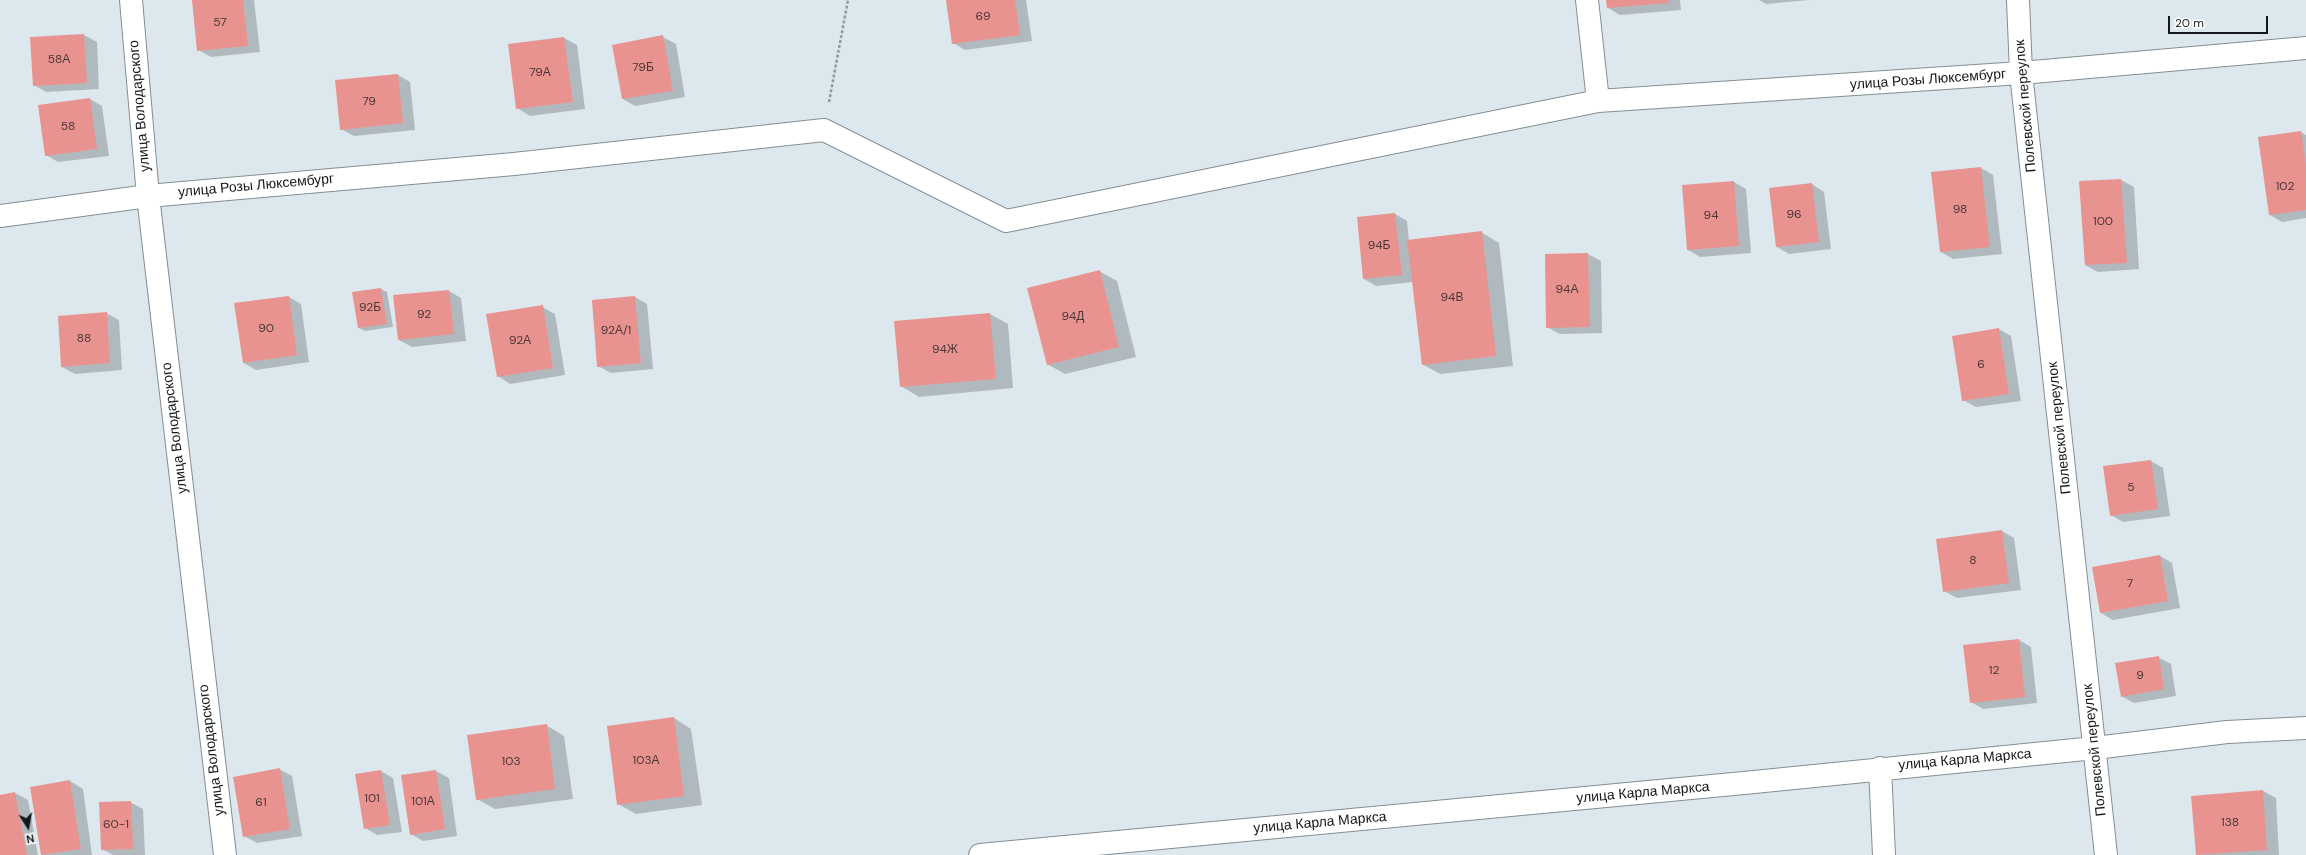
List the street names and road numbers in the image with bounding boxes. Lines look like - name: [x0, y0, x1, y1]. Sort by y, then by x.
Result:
- street label: улица Володарского: [126, 39, 154, 173]
- street label: Полевской переулок: [2012, 39, 2040, 173]
- street label: улица Розы Люксембург: [1849, 66, 2007, 94]
- street label: улица Розы Люксембург: [177, 171, 335, 201]
- street label: улица Володарского: [159, 361, 191, 495]
- street label: Полевской переулок: [2045, 361, 2075, 495]
- street label: улица Володарского: [196, 683, 228, 817]
- street label: Полевской переулок: [2080, 683, 2110, 817]
- street label: улица Карла Маркса: [1898, 746, 2032, 774]
- street label: улица Карла Маркса: [1576, 779, 1710, 807]
- street label: улица Карла Маркса: [1253, 809, 1387, 837]

